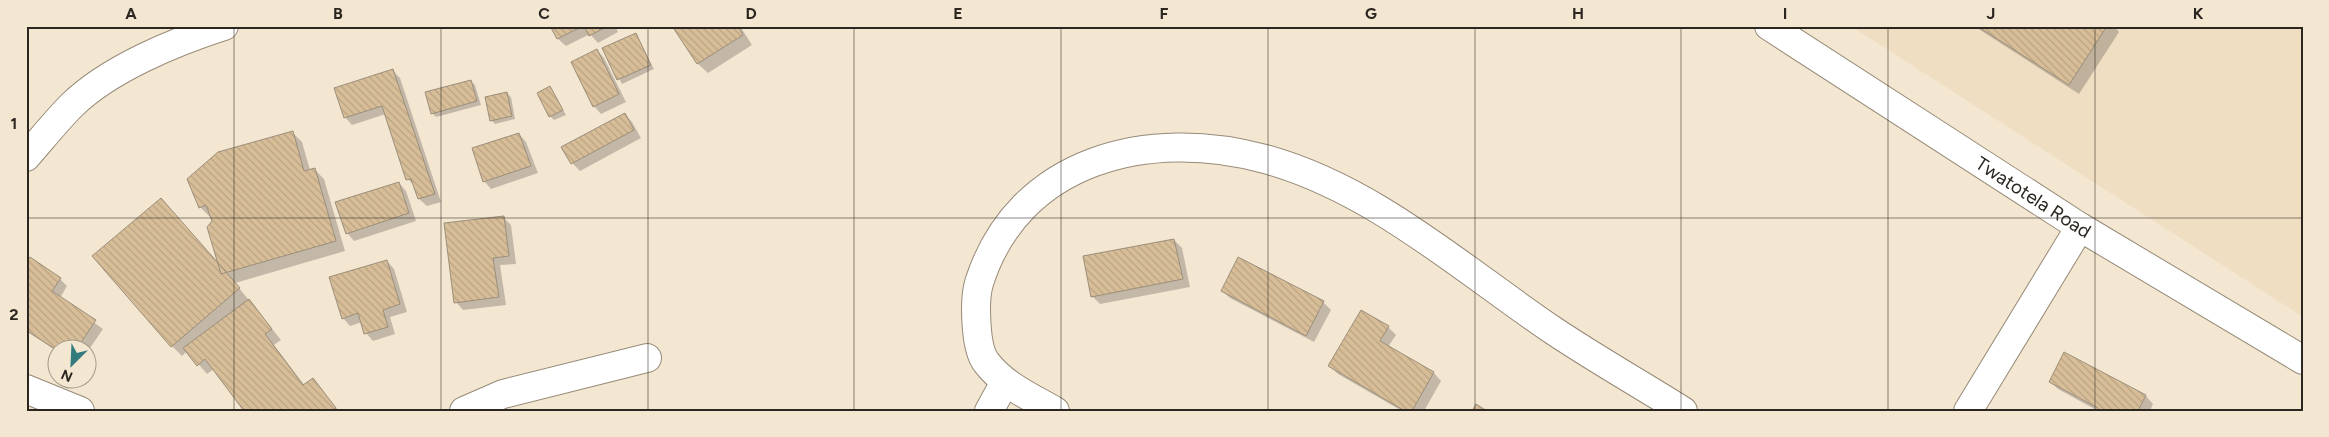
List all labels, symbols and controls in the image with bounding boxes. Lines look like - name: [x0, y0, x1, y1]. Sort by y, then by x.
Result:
- text: A: [125, 4, 137, 23]
- text: B: [333, 4, 343, 23]
- text: C: [538, 4, 550, 23]
- text: D: [745, 4, 757, 23]
- text: E: [953, 4, 963, 23]
- text: F: [1160, 4, 1169, 23]
- text: G: [1365, 4, 1377, 23]
- text: H: [1572, 4, 1584, 23]
- text: I: [1783, 4, 1787, 23]
- text: J: [1987, 4, 1995, 23]
- text: K: [2193, 4, 2204, 23]
- text: 1: [11, 114, 17, 133]
- street label: Twatotela Road: [1971, 152, 2095, 243]
- text: 2: [9, 305, 19, 324]
- north arrow: [48, 340, 98, 390]
- text: N: [59, 365, 75, 385]

